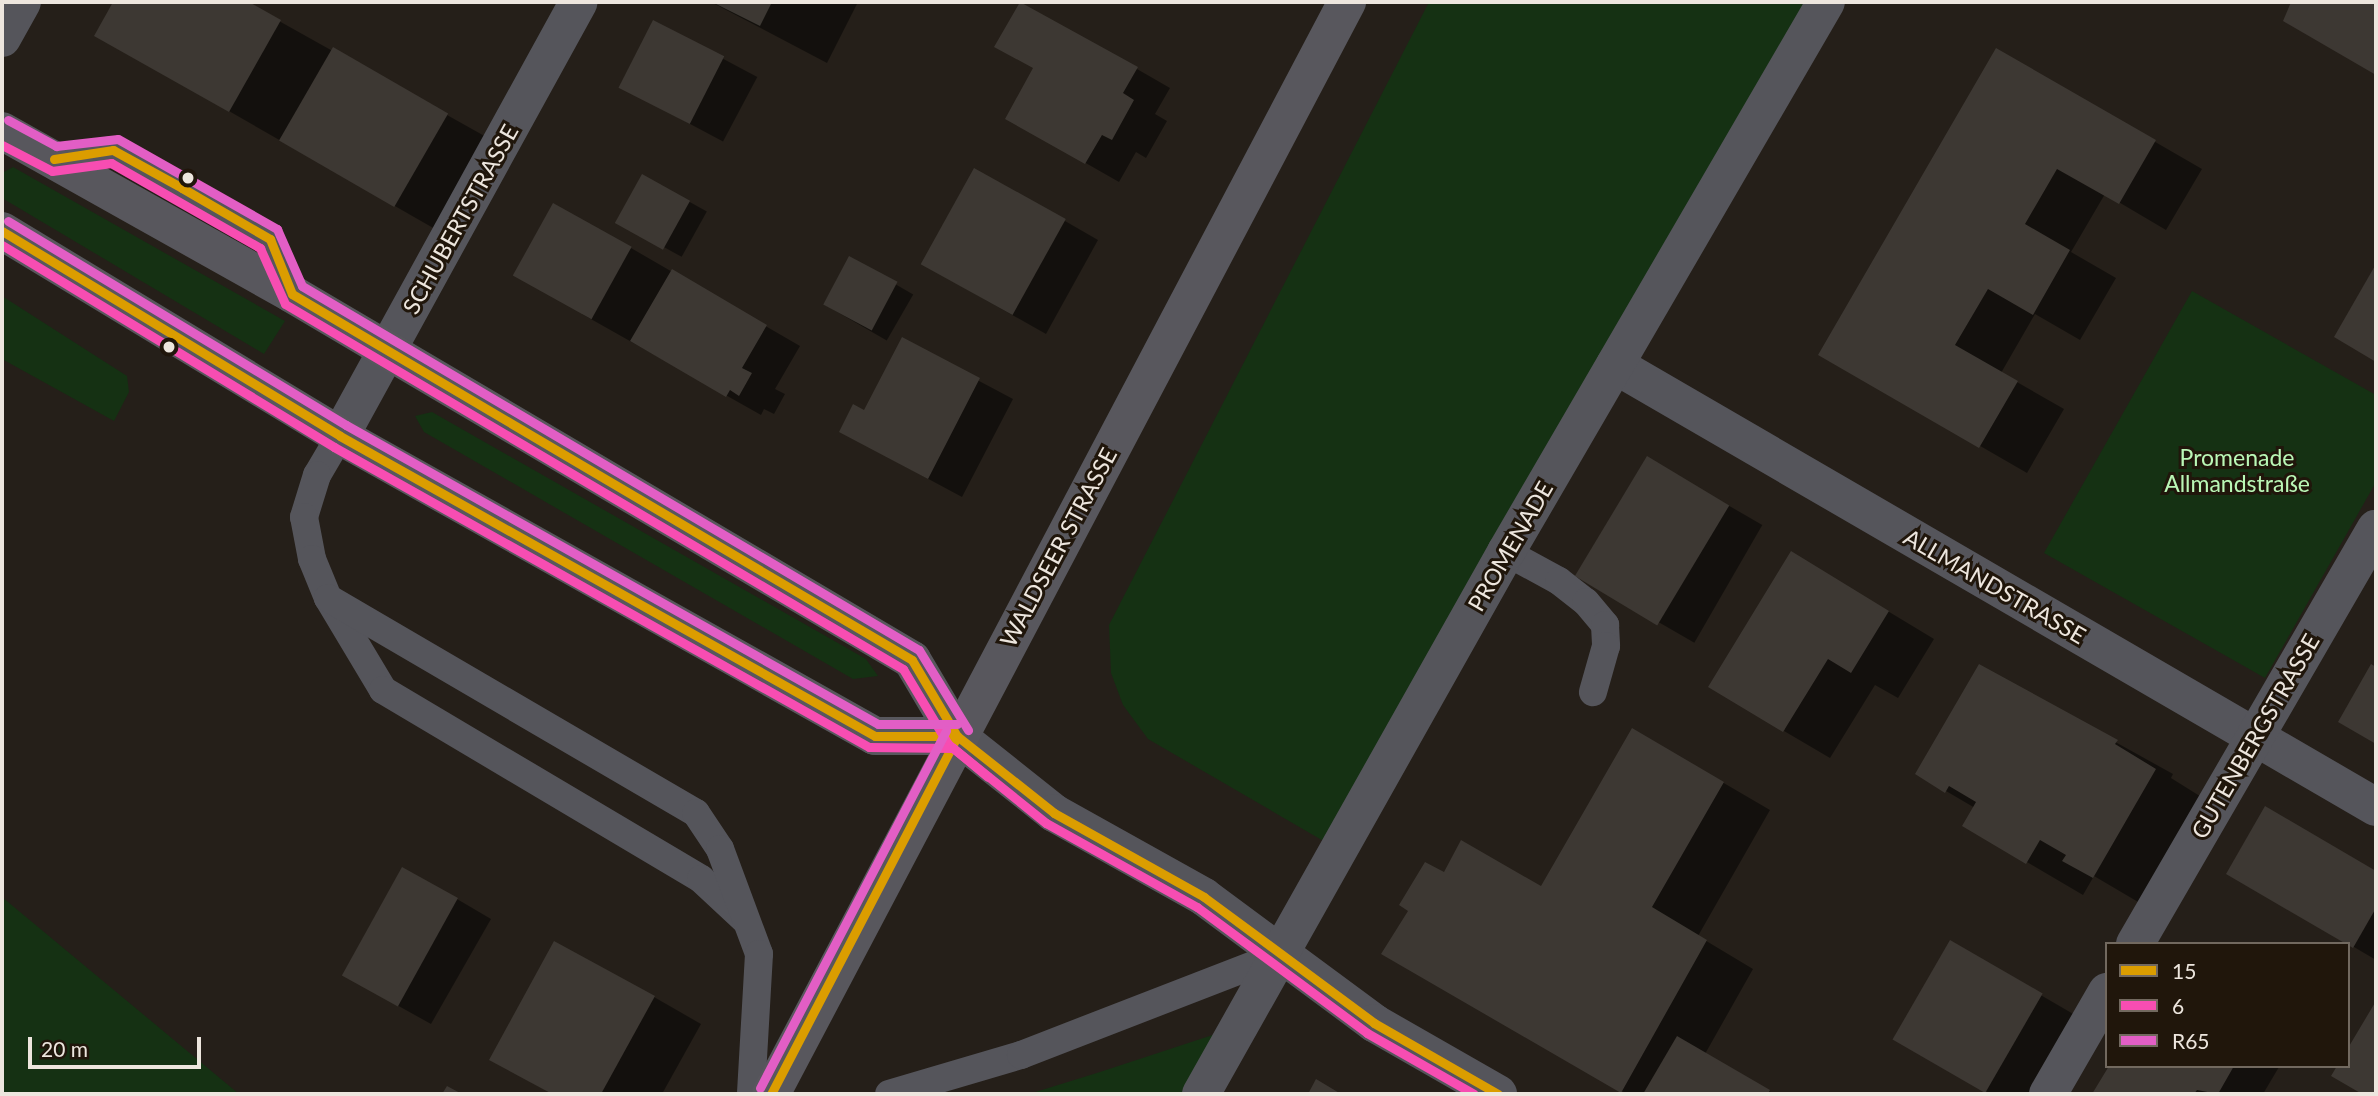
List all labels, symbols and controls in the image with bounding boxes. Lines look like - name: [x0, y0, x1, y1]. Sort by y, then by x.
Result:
- street label: SCHUBERTSTRASSE: [397, 120, 523, 318]
- unlabelled marker: [181, 171, 195, 185]
- unlabelled marker: [162, 340, 176, 354]
- street label: WALDSEER STRASSE: [994, 443, 1122, 651]
- park label: Promenade Allmandstraße: [2164, 443, 2310, 497]
- street label: PROMENADE: [1462, 476, 1558, 616]
- street label: ALLMANDSTRASSE: [1899, 523, 2091, 649]
- street label: GUTENBERGSTRASSE: [2185, 629, 2325, 843]
- legend: [2105, 942, 2350, 1068]
- text: 15: [2172, 958, 2196, 983]
- text: 6: [2172, 993, 2184, 1018]
- scale bar: [32, 1023, 205, 1066]
- text: R65: [2172, 1028, 2210, 1053]
- text: 20 m: [41, 1036, 88, 1061]

